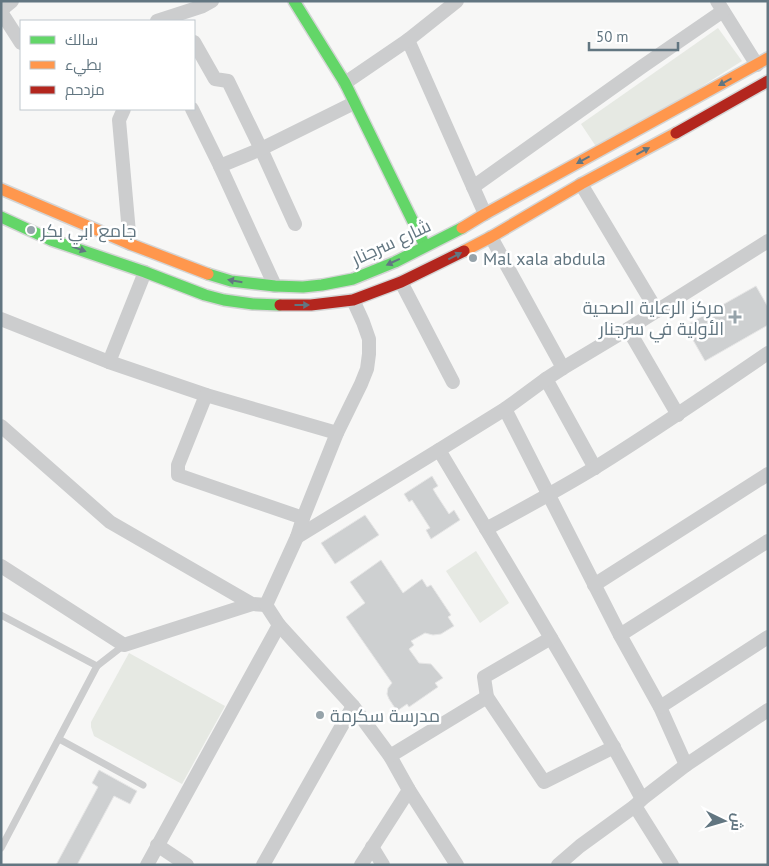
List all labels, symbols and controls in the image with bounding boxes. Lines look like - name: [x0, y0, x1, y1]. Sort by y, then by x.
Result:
- legend: [20, 20, 195, 110]
- scale bar: [589, 20, 678, 52]
- text: 50 m: [596, 27, 629, 46]
- text: سالك: [65, 30, 98, 49]
- text: بطيء: [65, 55, 102, 77]
- one-way arrow: [718, 78, 732, 86]
- text: مزدحم: [65, 80, 105, 100]
- one-way arrow: [635, 147, 650, 155]
- one-way arrow: [576, 156, 589, 165]
- street label: شارع سرجنار: [347, 214, 435, 272]
- place label: جامع ابي بكر: [40, 219, 136, 245]
- marker: جامع ابي بكر: [25, 224, 37, 236]
- one-way arrow: [71, 246, 86, 253]
- place label: Mal xala abdula: [483, 247, 606, 270]
- one-way arrow: [448, 252, 462, 260]
- marker: Mal xala abdula: [467, 252, 479, 264]
- one-way arrow: [386, 258, 400, 266]
- one-way arrow: [227, 277, 243, 285]
- place label: مركز الرعاية الصحية الأولية في سرجنار: [583, 296, 724, 343]
- one-way arrow: [294, 301, 310, 309]
- marker: مركز الرعاية الصحية الأولية في سرجنار: [728, 310, 742, 324]
- place label: مدرسة سكرمة: [330, 704, 440, 727]
- marker: مدرسة سكرمة: [314, 709, 326, 721]
- north arrow: [699, 796, 749, 846]
- text: ش: [727, 812, 747, 832]

